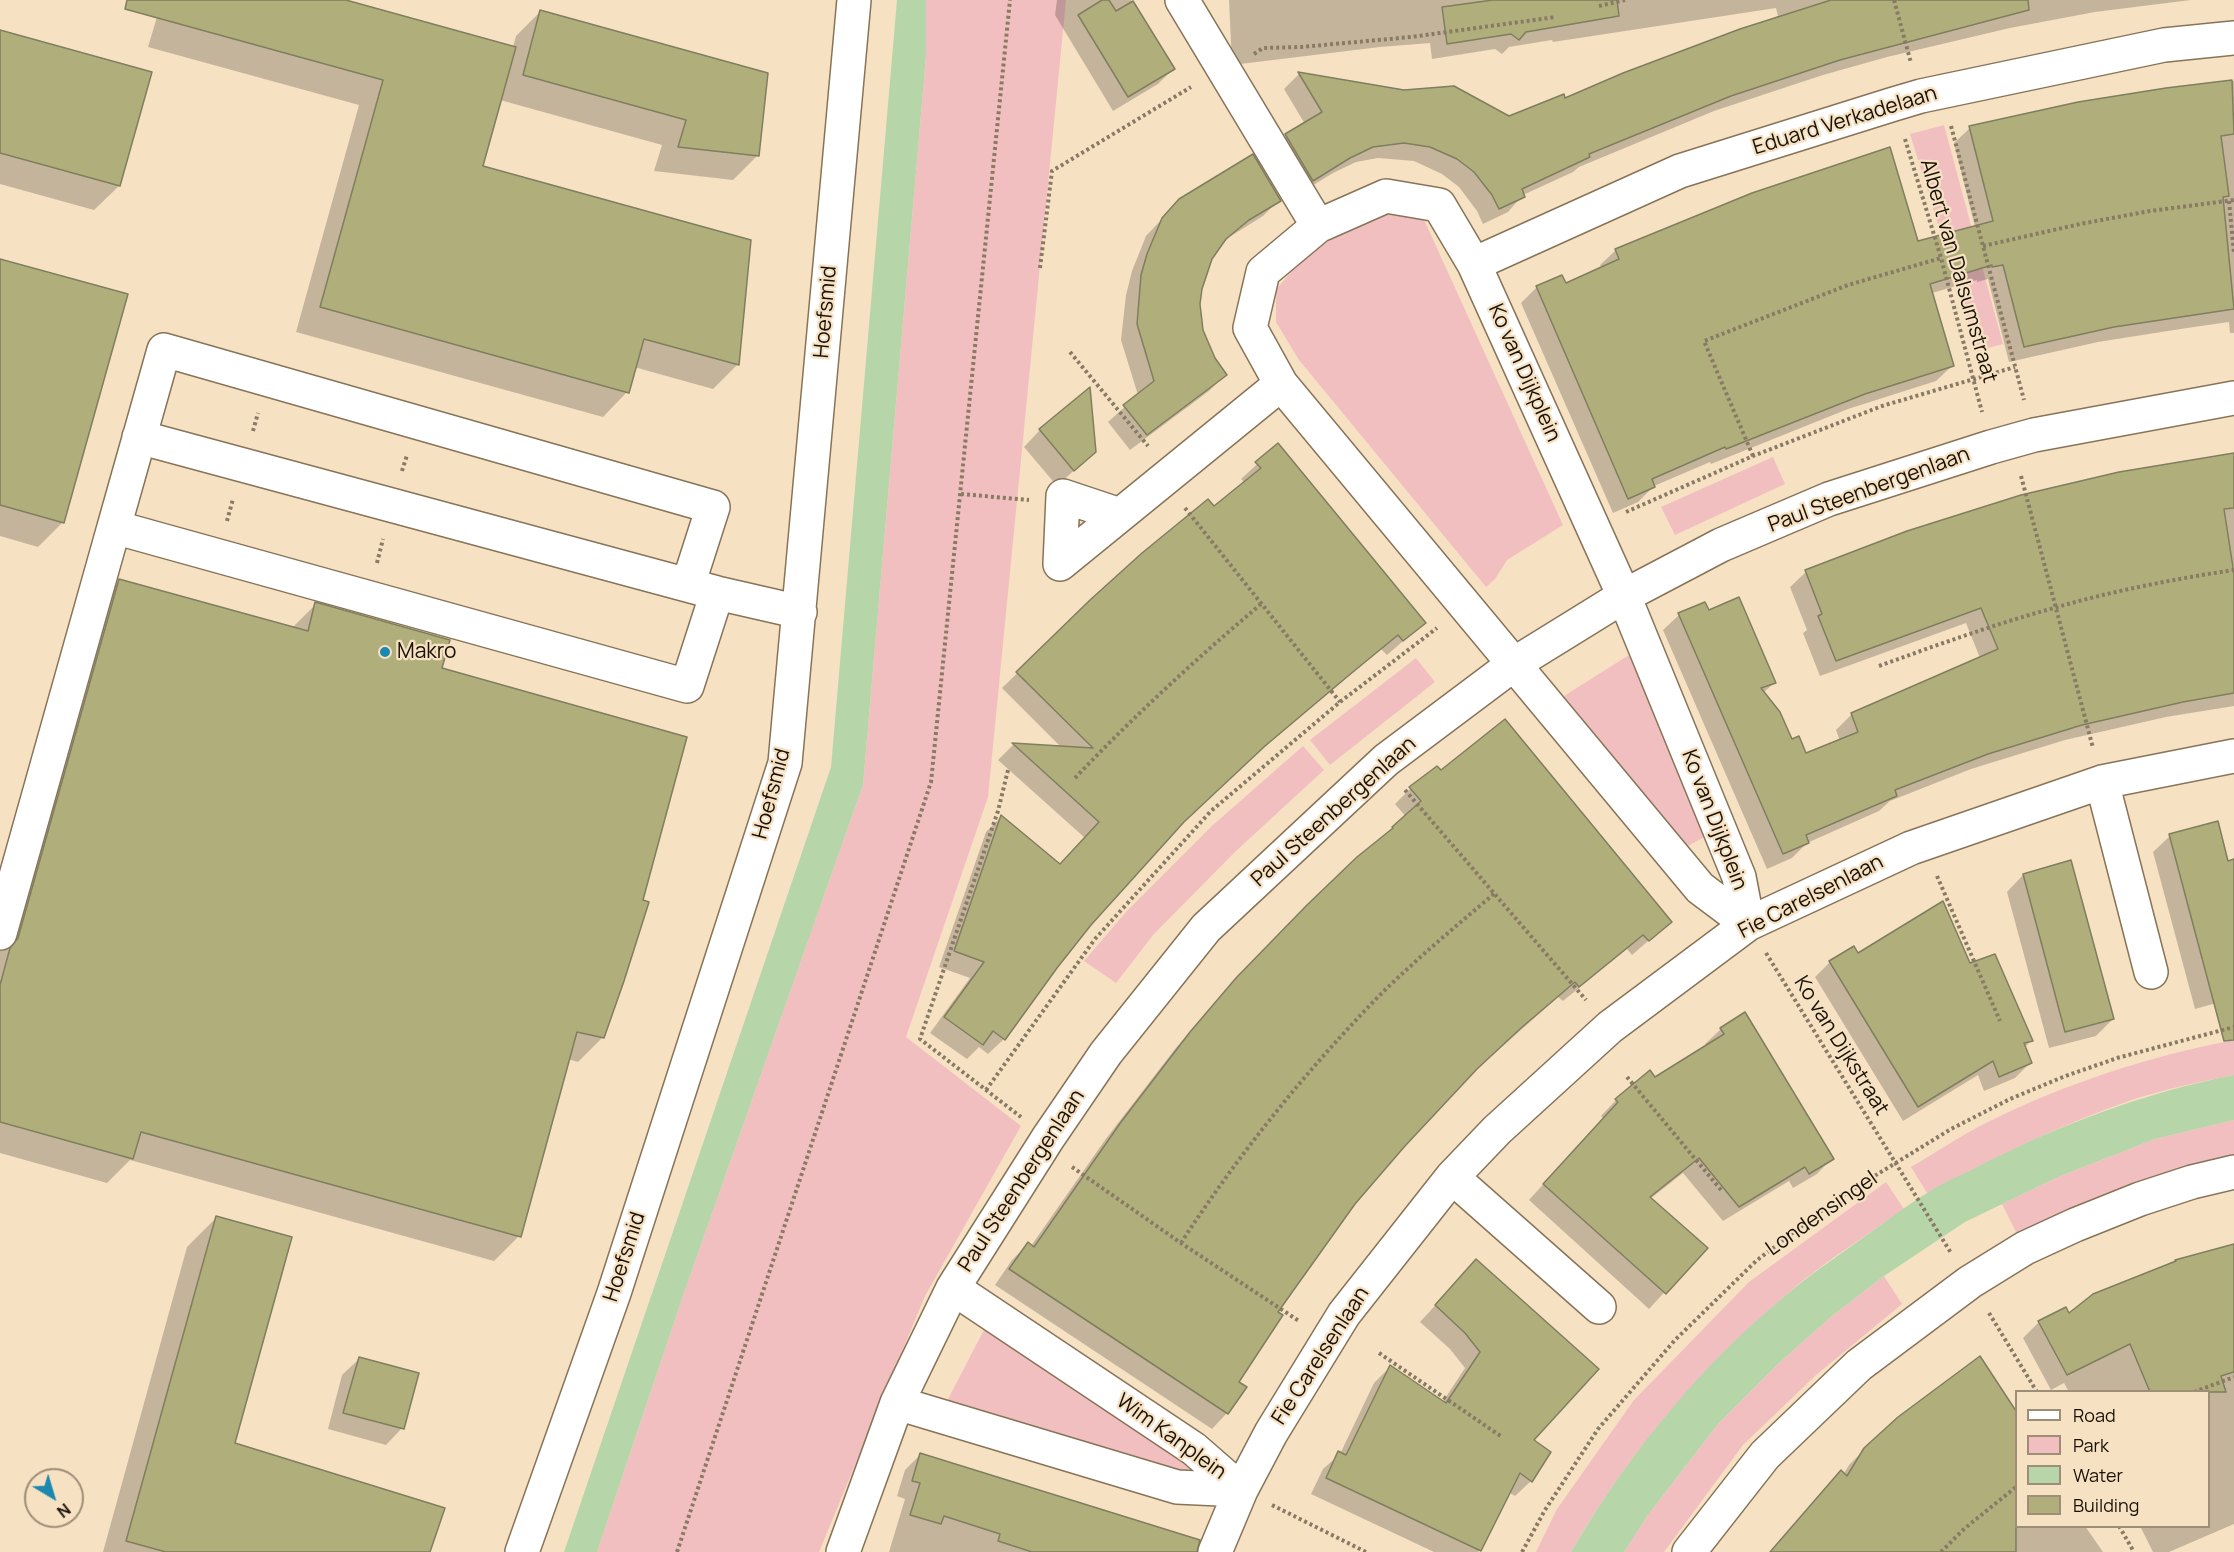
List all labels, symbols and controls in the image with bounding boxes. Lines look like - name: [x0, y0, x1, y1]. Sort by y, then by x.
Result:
- street label: Eduard Verkadelaan: [1750, 81, 1940, 161]
- street label: Albert van Dalsumstraat: [1914, 156, 2002, 386]
- street label: Hoefsmid: [809, 265, 843, 359]
- street label: Ko van Dijkplein: [1482, 300, 1566, 446]
- street label: Paul Steenbergenlaan: [1765, 442, 1973, 538]
- place label: Makro: [397, 639, 457, 665]
- marker: Makro: [378, 645, 392, 659]
- street label: Paul Steenbergenlaan: [1247, 732, 1421, 892]
- street label: Hoefsmid: [748, 746, 796, 842]
- street label: Ko van Dijkplein: [1676, 746, 1752, 894]
- street label: Fie Carelsenlaan: [1734, 850, 1888, 944]
- street label: Ko van Dijkstraat: [1788, 972, 1894, 1120]
- street label: Paul Steenbergenlaan: [954, 1085, 1090, 1277]
- street label: Londensingel: [1761, 1166, 1883, 1262]
- street label: Hoefsmid: [599, 1209, 651, 1305]
- street label: Fie Carelsenlaan: [1267, 1282, 1375, 1430]
- street label: Wim Kanplein: [1111, 1389, 1231, 1485]
- legend: [2015, 1390, 2210, 1528]
- text: Road: [2073, 1403, 2116, 1427]
- text: Park: [2073, 1433, 2109, 1457]
- text: Water: [2073, 1463, 2123, 1487]
- north arrow: [24, 1468, 84, 1528]
- text: Building: [2073, 1493, 2139, 1517]
- text: N: [53, 1498, 75, 1523]

